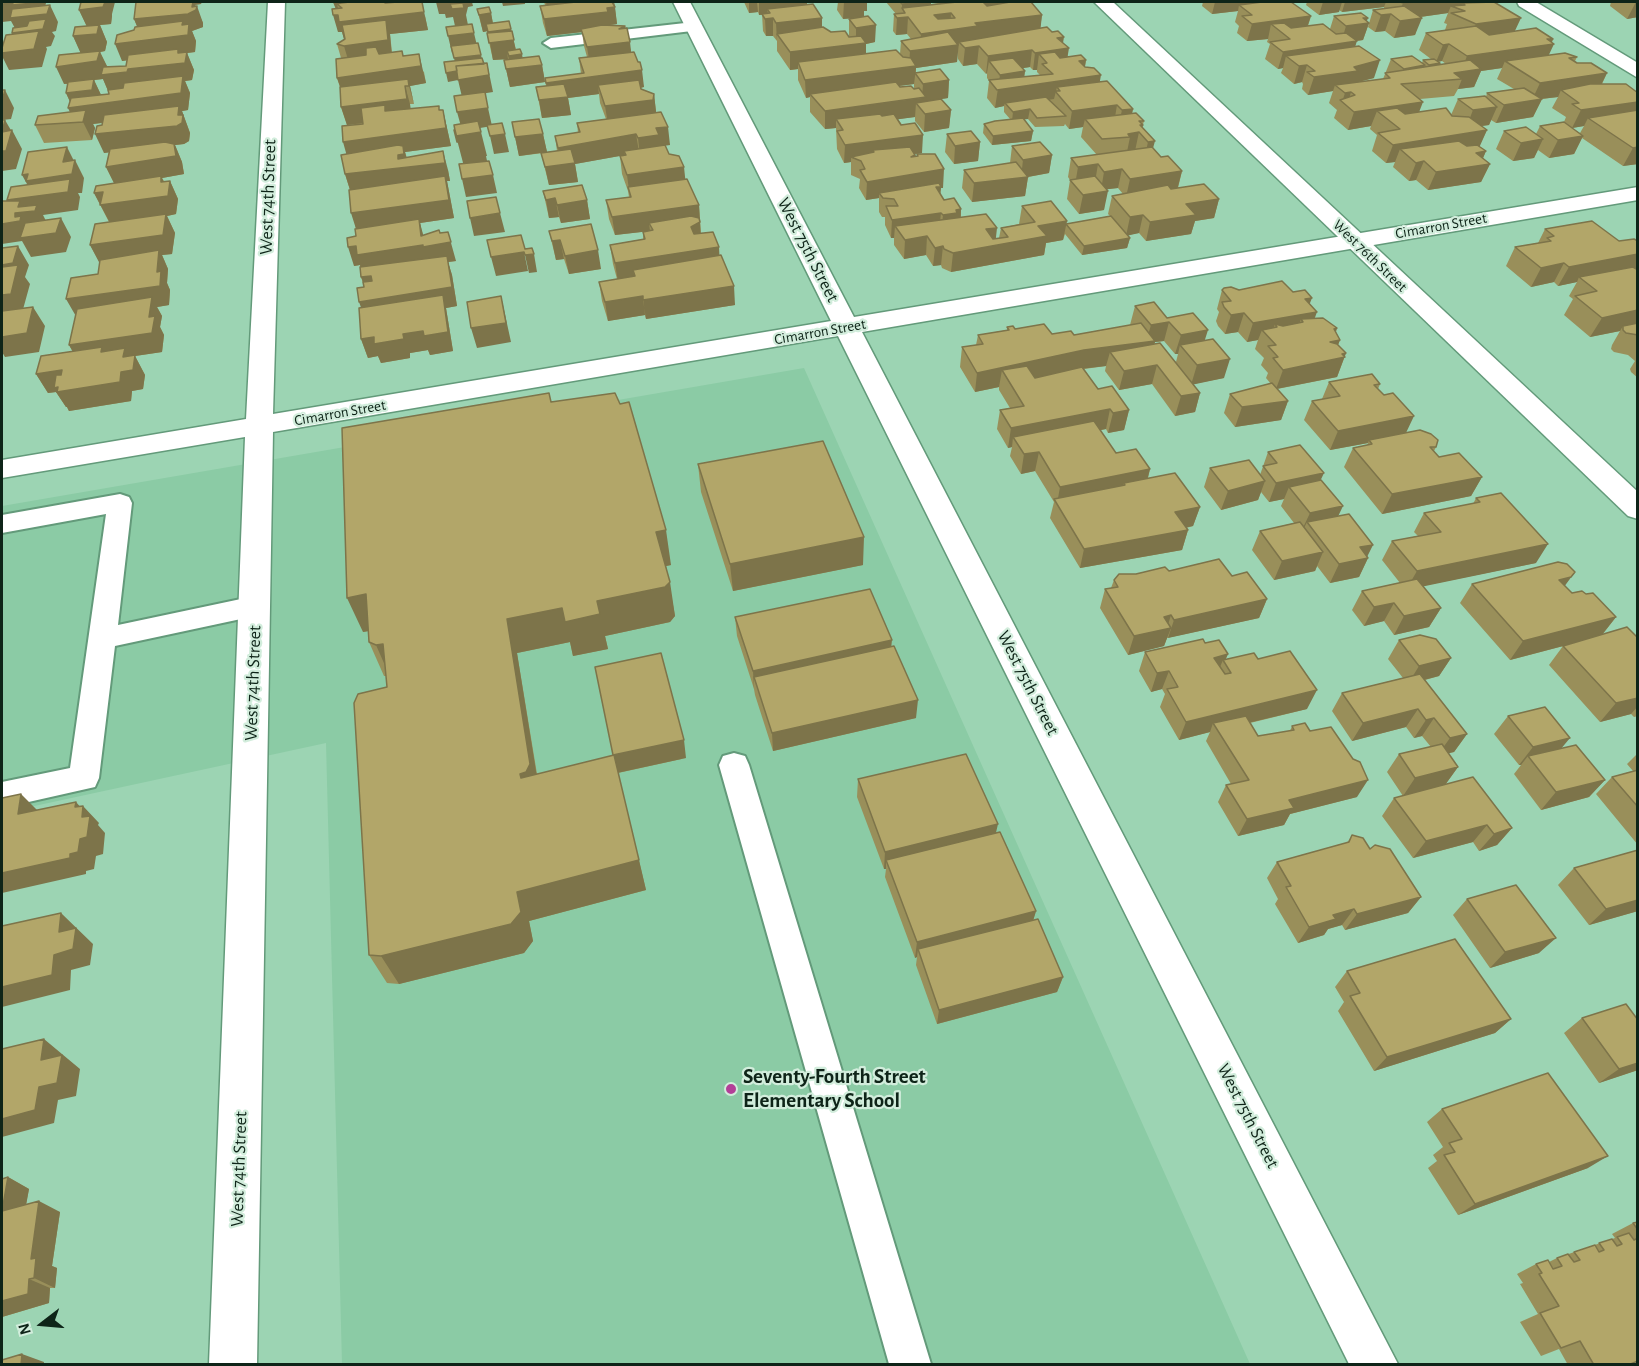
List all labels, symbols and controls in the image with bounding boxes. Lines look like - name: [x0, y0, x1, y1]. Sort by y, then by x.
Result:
- street label: West 74th Street: [255, 139, 281, 255]
- street label: West 75th Street: [772, 194, 844, 306]
- street label: Cimarron Street: [1394, 209, 1488, 243]
- street label: West 76th Street: [1329, 216, 1411, 296]
- street label: Cimarron Street: [773, 315, 867, 349]
- street label: Cimarron Street: [293, 396, 387, 430]
- street label: West 74th Street: [240, 625, 266, 741]
- street label: West 75th Street: [992, 627, 1064, 739]
- street label: West 75th Street: [1212, 1060, 1284, 1172]
- place label: Seventy-Fourth Street Elementary School: [743, 1064, 926, 1114]
- marker: Seventy-Fourth Street Elementary School: [724, 1082, 738, 1096]
- street label: West 74th Street: [226, 1111, 252, 1227]
- north arrow: [12, 1294, 72, 1354]
- text: N: [15, 1321, 34, 1337]

